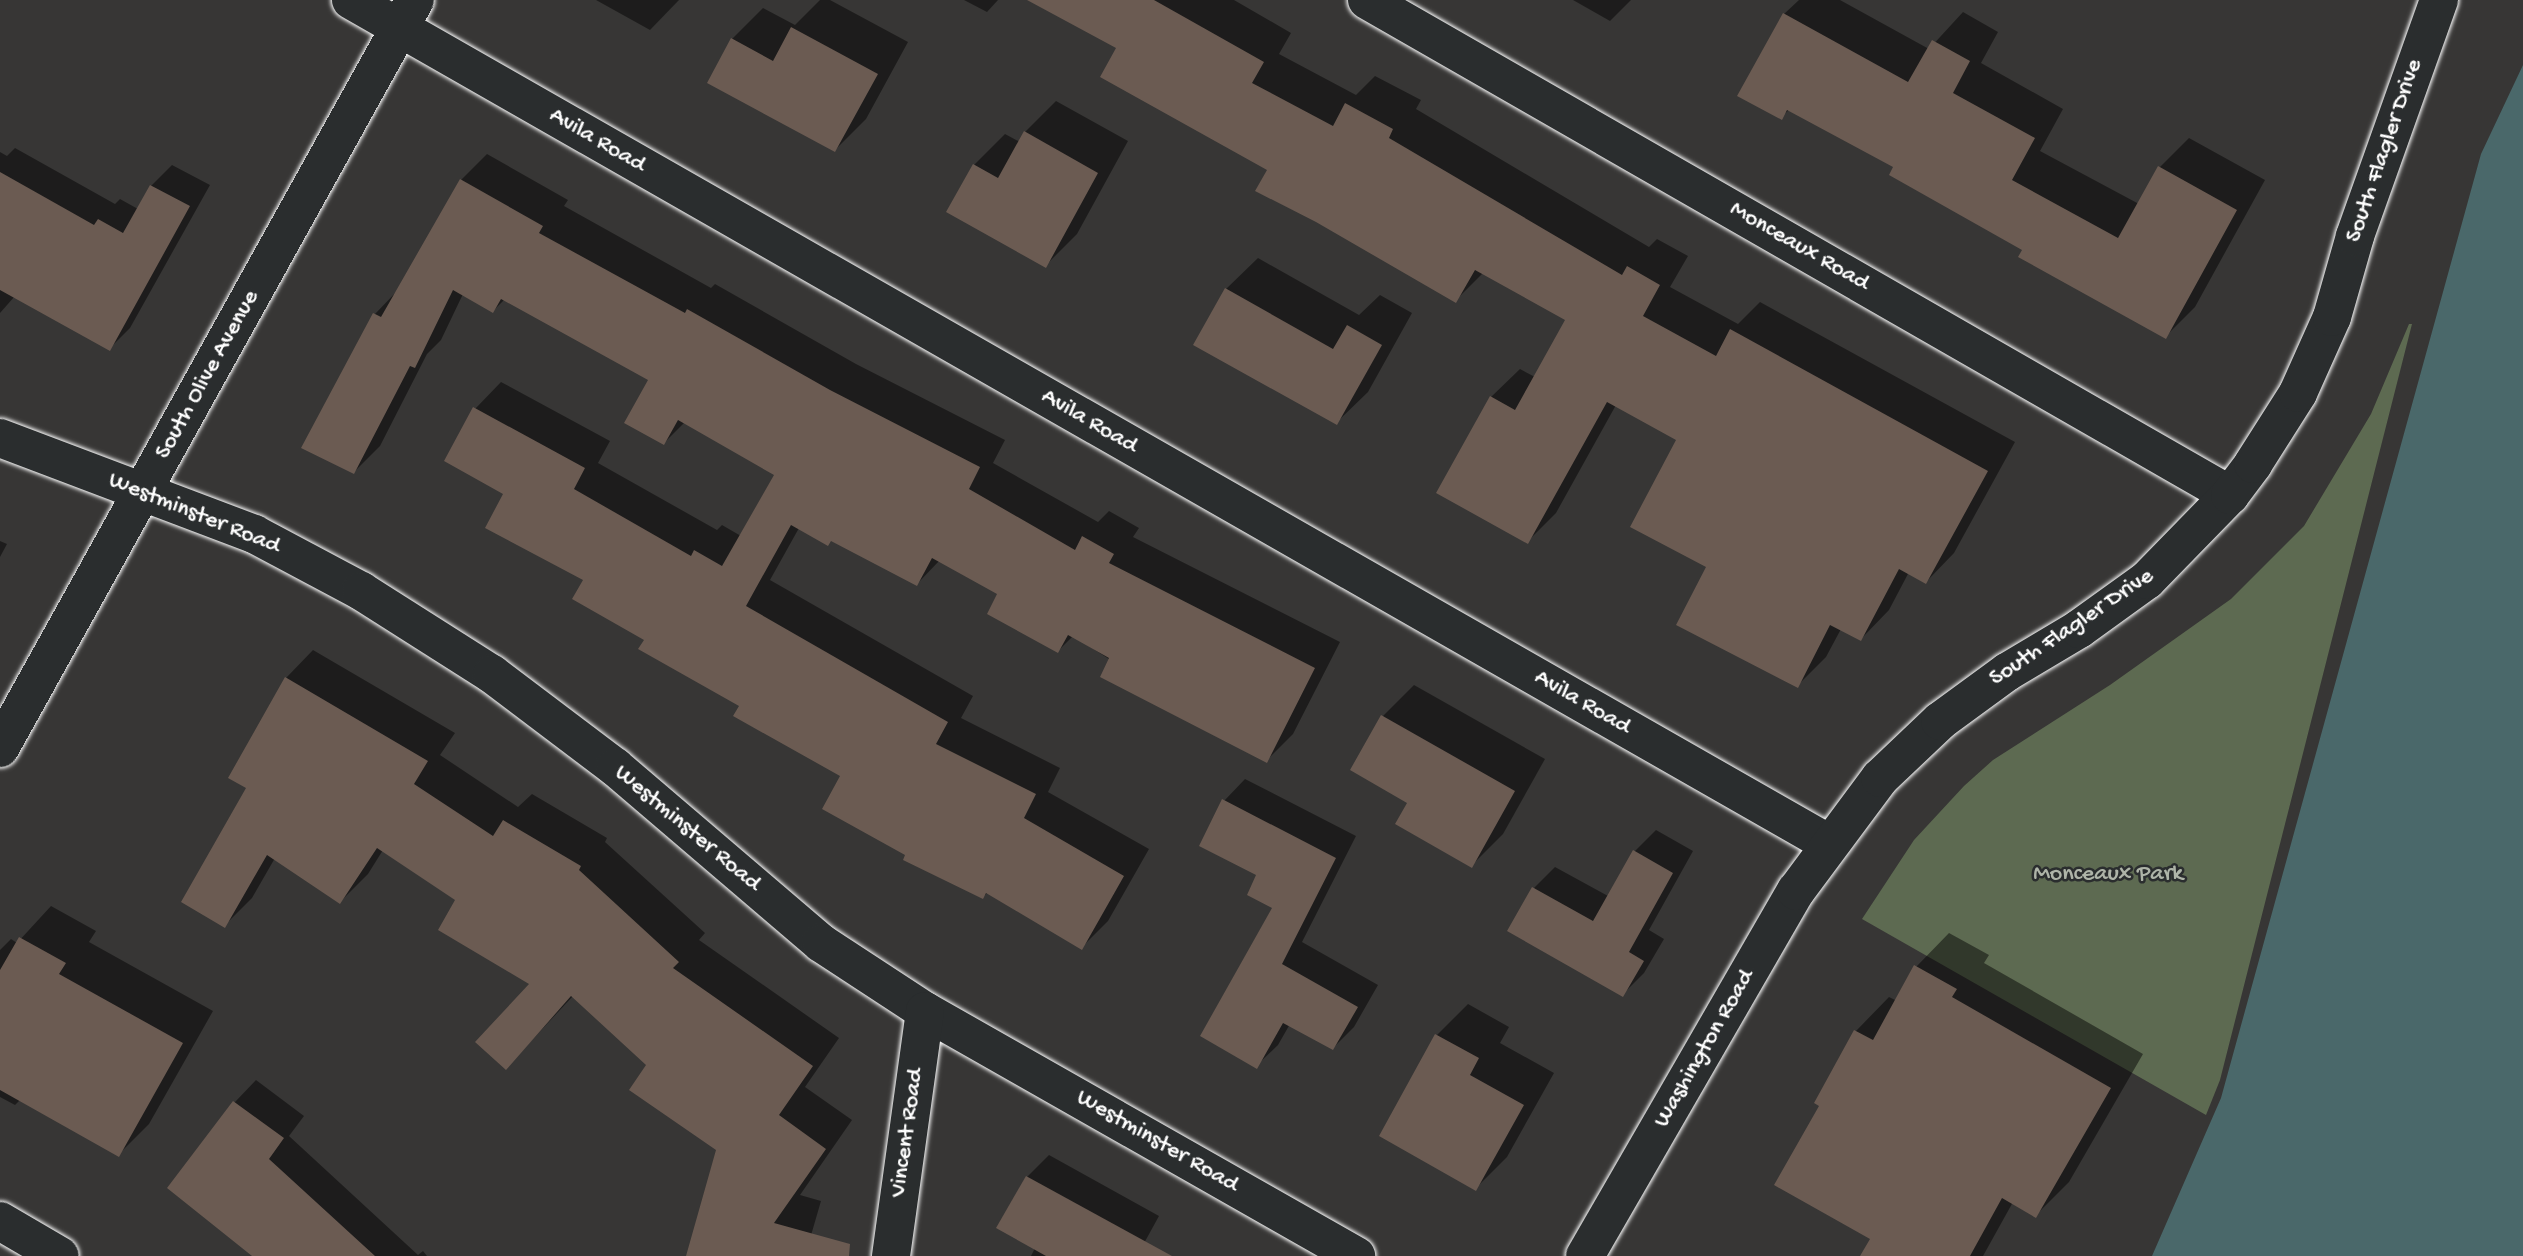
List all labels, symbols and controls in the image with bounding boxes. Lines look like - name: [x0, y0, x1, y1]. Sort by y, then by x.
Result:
- street label: South Flagler Drive: [2340, 56, 2430, 246]
- street label: Avila Road: [544, 102, 650, 180]
- street label: Monceaux Road: [1724, 195, 1874, 299]
- street label: South Olive Avenue: [150, 285, 266, 465]
- street label: Avila Road: [1036, 383, 1142, 461]
- street label: Westminster Road: [104, 466, 284, 562]
- street label: South Flagler Drive: [1984, 562, 2160, 694]
- street label: Avila Road: [1529, 664, 1635, 742]
- street label: Westminster Road: [608, 759, 766, 899]
- park label: Monceaux Park: [2033, 861, 2183, 889]
- street label: Washington Road: [1648, 965, 1762, 1133]
- street label: Vincent Road: [885, 1067, 931, 1199]
- street label: Westminster Road: [1071, 1084, 1243, 1200]

